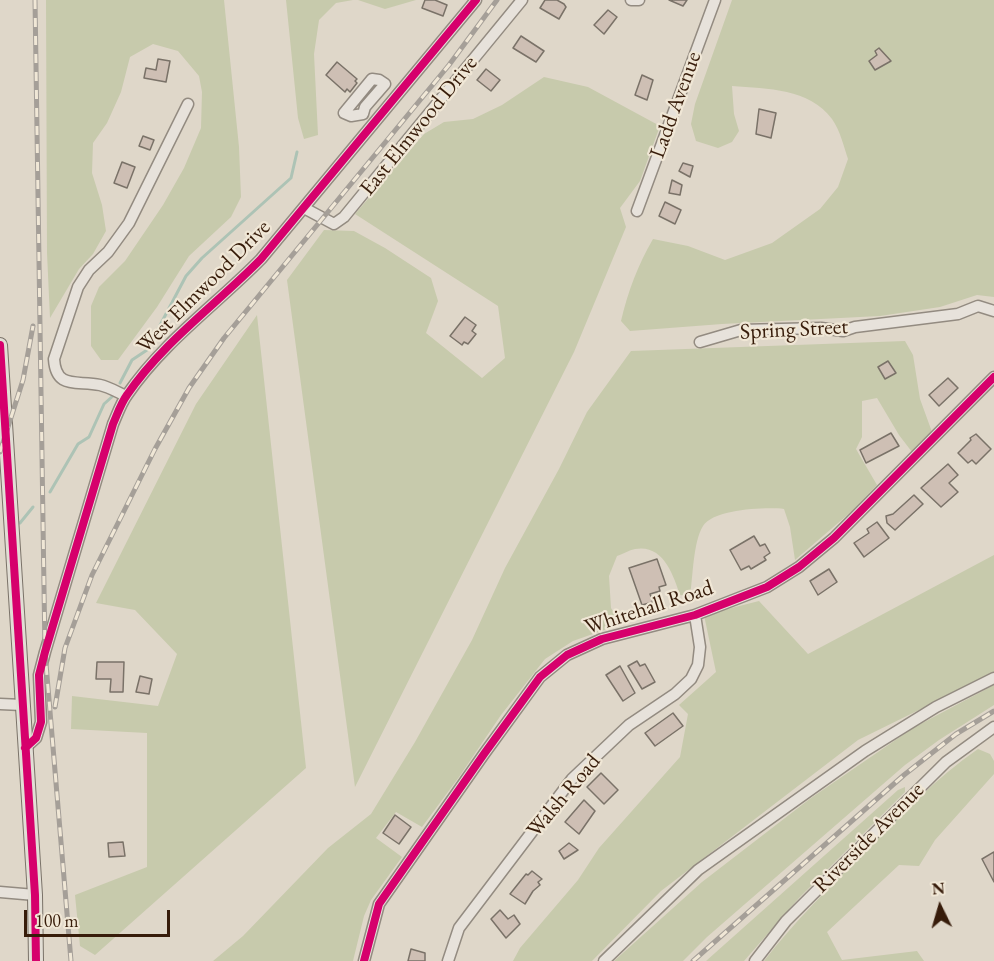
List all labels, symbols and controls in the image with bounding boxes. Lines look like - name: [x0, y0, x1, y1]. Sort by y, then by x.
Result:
- street label: Ladd Avenue: [645, 48, 707, 162]
- street label: East Elmwood Drive: [355, 51, 483, 201]
- street label: West Elmwood Drive: [132, 215, 276, 359]
- street label: Spring Street: [739, 314, 849, 346]
- street label: Whitehall Road: [581, 575, 717, 641]
- street label: Walsh Road: [521, 749, 607, 843]
- street label: Riverside Avenue: [808, 777, 930, 899]
- north arrow: [910, 877, 970, 937]
- text: N: [931, 878, 946, 900]
- scale bar: [27, 898, 172, 936]
- text: 100 m: [35, 909, 79, 932]

